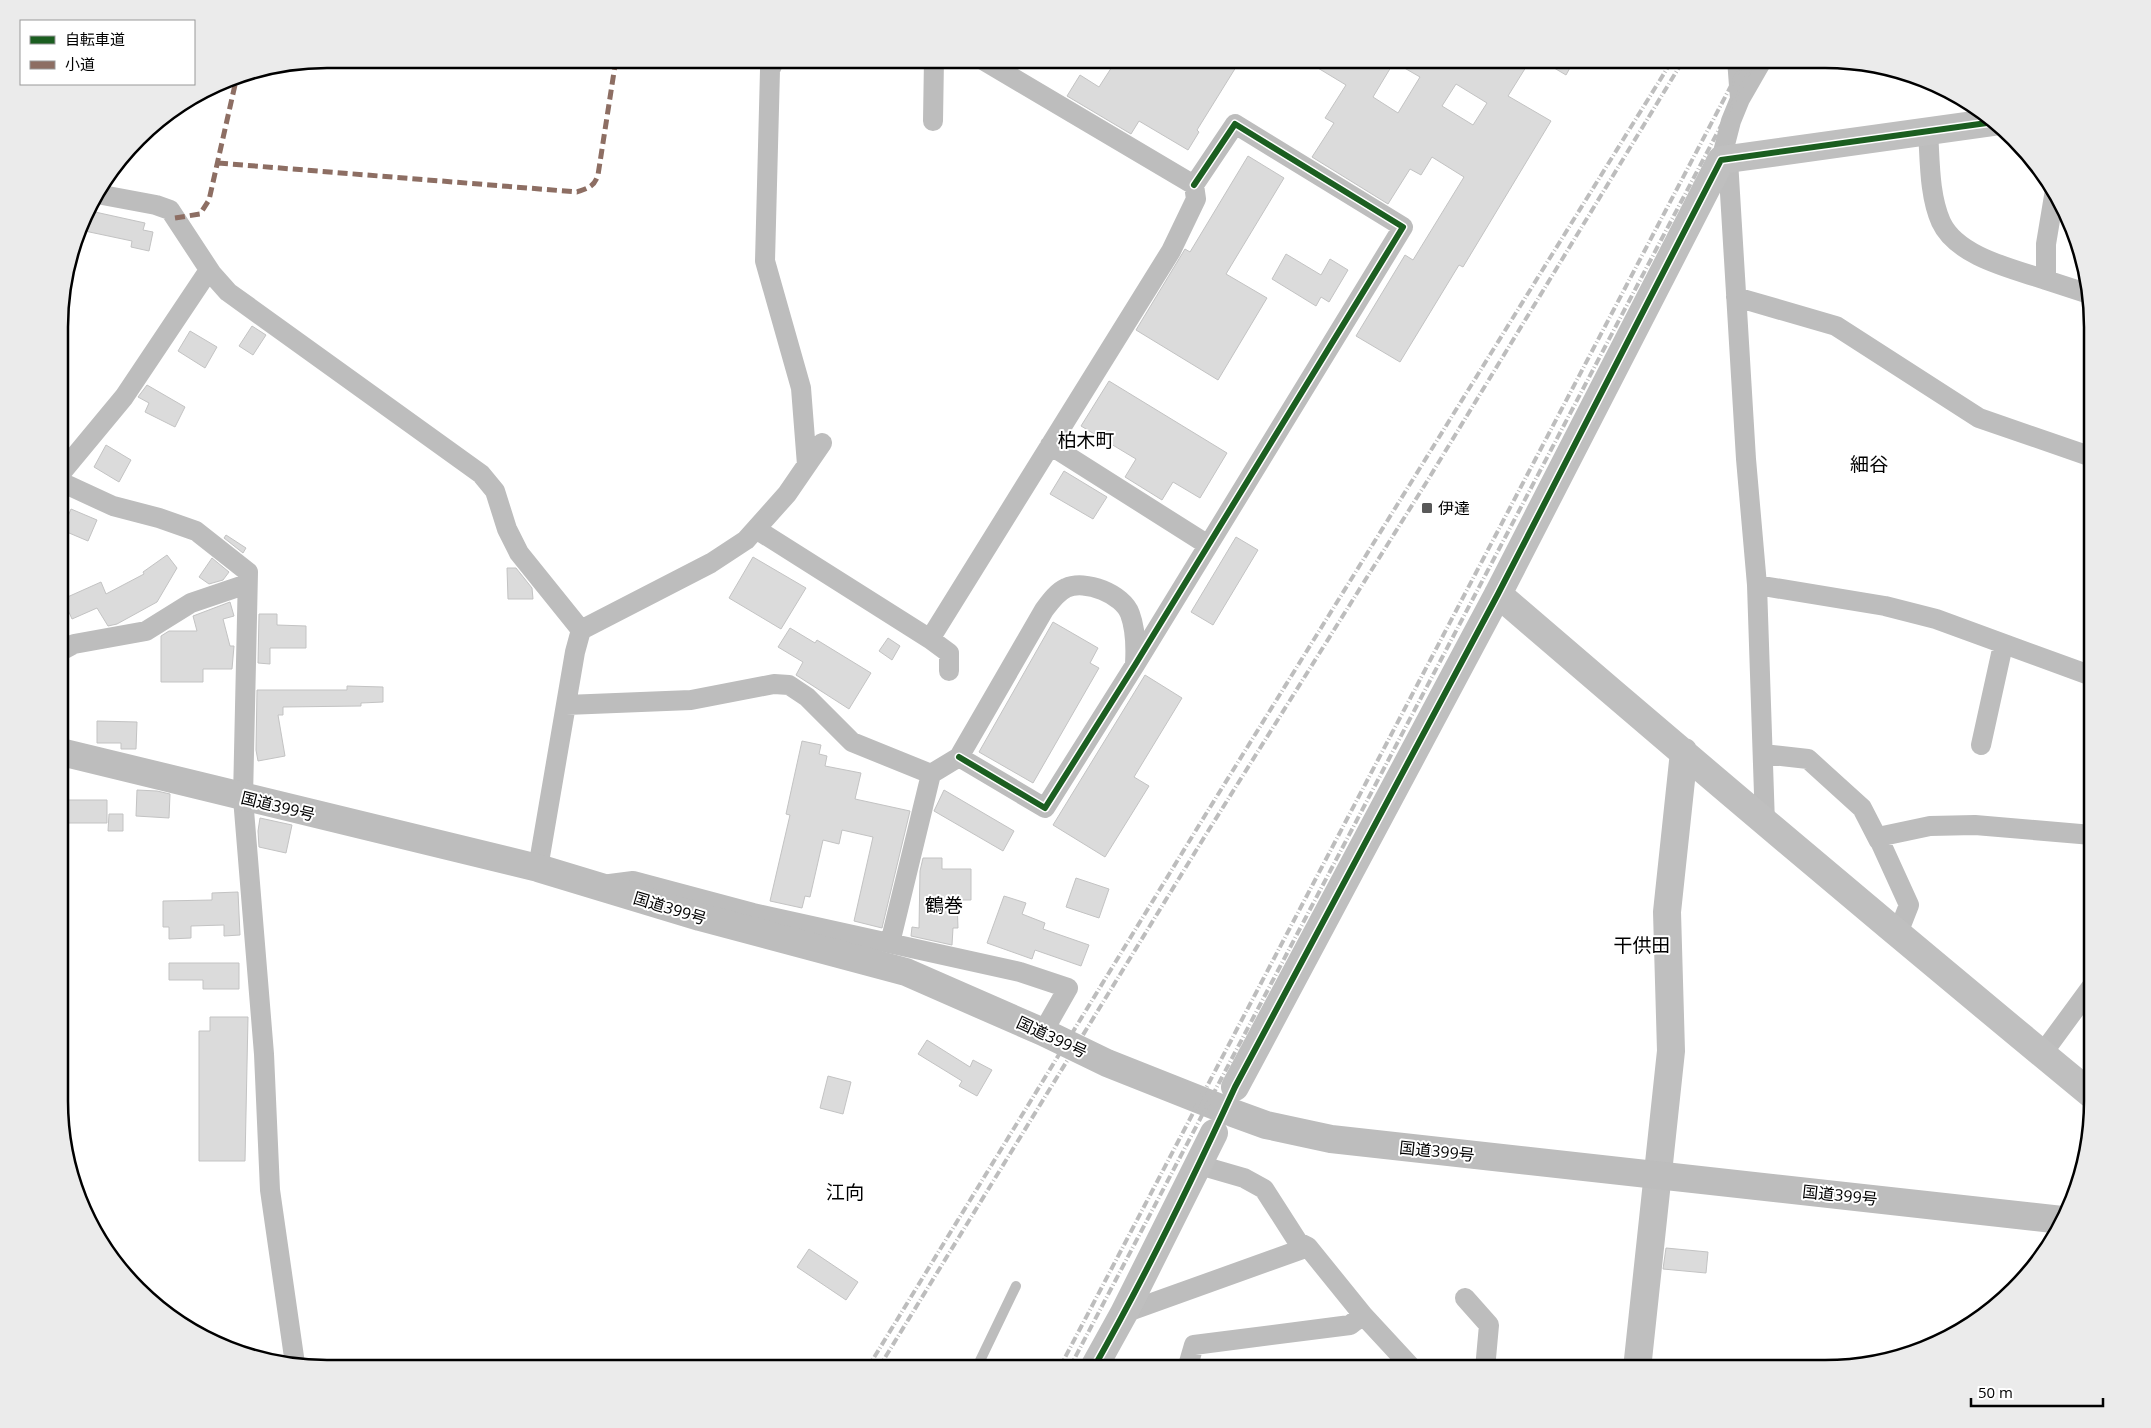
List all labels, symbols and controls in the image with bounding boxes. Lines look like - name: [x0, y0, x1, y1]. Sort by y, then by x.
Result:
- legend: [20, 20, 195, 85]
- text: 自転車道: [65, 29, 125, 49]
- text: 小道: [65, 54, 95, 74]
- district label: 柏木町: [1057, 427, 1115, 453]
- district label: 細谷: [1850, 451, 1888, 477]
- place label: 伊達: [1438, 497, 1470, 519]
- marker: 伊達: [1420, 501, 1434, 515]
- street label: 国道399号: [239, 786, 317, 826]
- street label: 国道399号: [631, 886, 709, 930]
- district label: 鶴巻: [925, 892, 963, 918]
- district label: 干供田: [1613, 932, 1671, 958]
- street label: 国道399号: [1013, 1011, 1091, 1063]
- street label: 国道399号: [1398, 1136, 1476, 1166]
- district label: 江向: [826, 1179, 864, 1205]
- street label: 国道399号: [1801, 1180, 1879, 1210]
- scale bar: [1971, 1376, 2104, 1408]
- text: 50 m: [1978, 1382, 2013, 1402]

